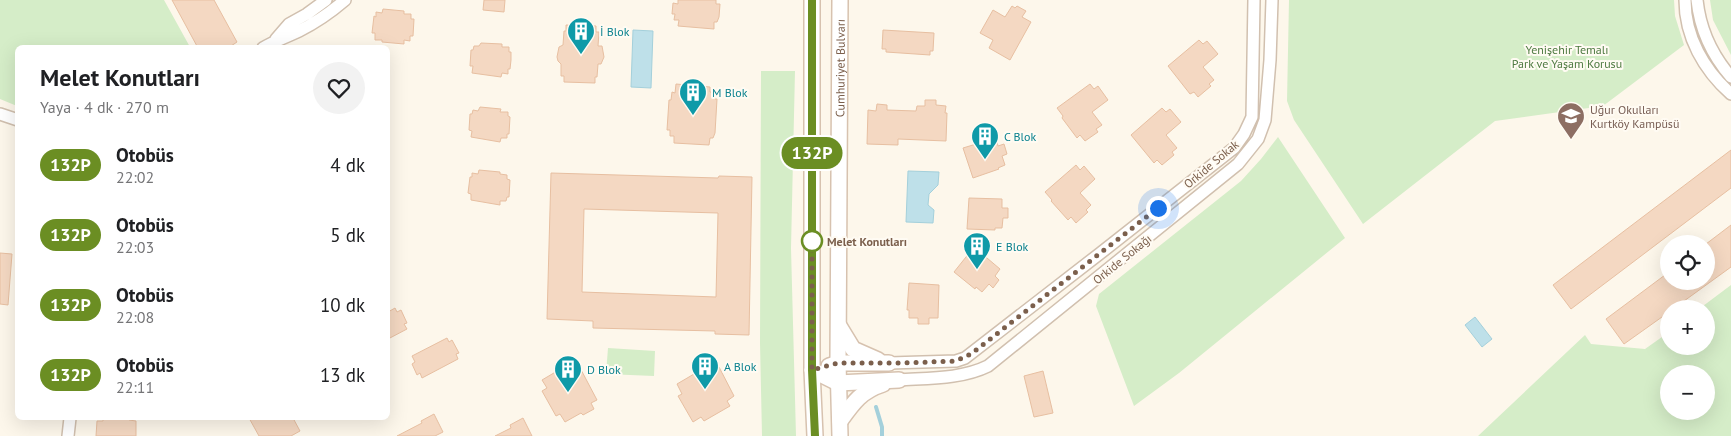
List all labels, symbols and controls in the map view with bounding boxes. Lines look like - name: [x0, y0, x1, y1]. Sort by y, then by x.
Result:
- building icon: İ Blok: [566, 16, 596, 55]
- street label: Cumhuriyet Bulvarı: [832, 19, 847, 117]
- place label: İ Blok: [600, 24, 630, 39]
- park label: Yenişehir Temalı Park ve Yaşam Korusu: [1512, 42, 1622, 71]
- text: Melet Konutları: [40, 62, 200, 93]
- button: heart: [313, 62, 365, 114]
- building icon: M Blok: [678, 77, 708, 116]
- place label: M Blok: [712, 85, 748, 100]
- text: Yaya · 4 dk · 270 m: [40, 97, 169, 117]
- school or university icon: Uğur Okulları Kurtköy Kampüsü: [1556, 101, 1586, 140]
- place label: Uğur Okulları Kurtköy Kampüsü: [1590, 102, 1679, 131]
- building icon: C Blok: [970, 121, 1000, 160]
- place label: C Blok: [1004, 129, 1037, 144]
- street label: Orkide Sokak: [1180, 136, 1242, 191]
- line badge: 132P: [777, 137, 847, 169]
- text: 132P: [792, 141, 832, 164]
- text: Otobüs: [116, 143, 174, 167]
- text: 132P: [50, 153, 91, 176]
- text: 4 dk: [330, 153, 365, 177]
- text: 22:02: [116, 167, 154, 187]
- your location: [1146, 196, 1171, 221]
- text: Otobüs: [116, 213, 174, 237]
- text: 132P: [50, 223, 91, 246]
- text: 5 dk: [330, 223, 365, 247]
- marker: Melet Konutları: [801, 230, 823, 252]
- building icon: E Blok: [962, 231, 992, 270]
- street label: Orkide Sokağı: [1090, 231, 1154, 287]
- place label: Melet Konutları: [827, 234, 907, 249]
- map controls: [1660, 235, 1715, 420]
- button: locate: [1660, 235, 1715, 290]
- text: 22:03: [116, 237, 154, 257]
- place label: E Blok: [996, 239, 1029, 254]
- text: Otobüs: [116, 283, 174, 307]
- text: 132P: [50, 293, 91, 316]
- text: 10 dk: [320, 293, 365, 317]
- button: +: [1660, 300, 1715, 355]
- text: 22:08: [116, 307, 154, 327]
- building icon: A Blok: [690, 351, 720, 390]
- text: Otobüs: [116, 353, 174, 377]
- building icon: D Blok: [553, 354, 583, 393]
- place label: A Blok: [724, 359, 757, 374]
- place label: D Blok: [587, 362, 621, 377]
- text: 132P: [50, 363, 91, 386]
- text: 13 dk: [320, 363, 365, 387]
- button: −: [1660, 365, 1715, 420]
- text: 22:11: [116, 377, 154, 397]

